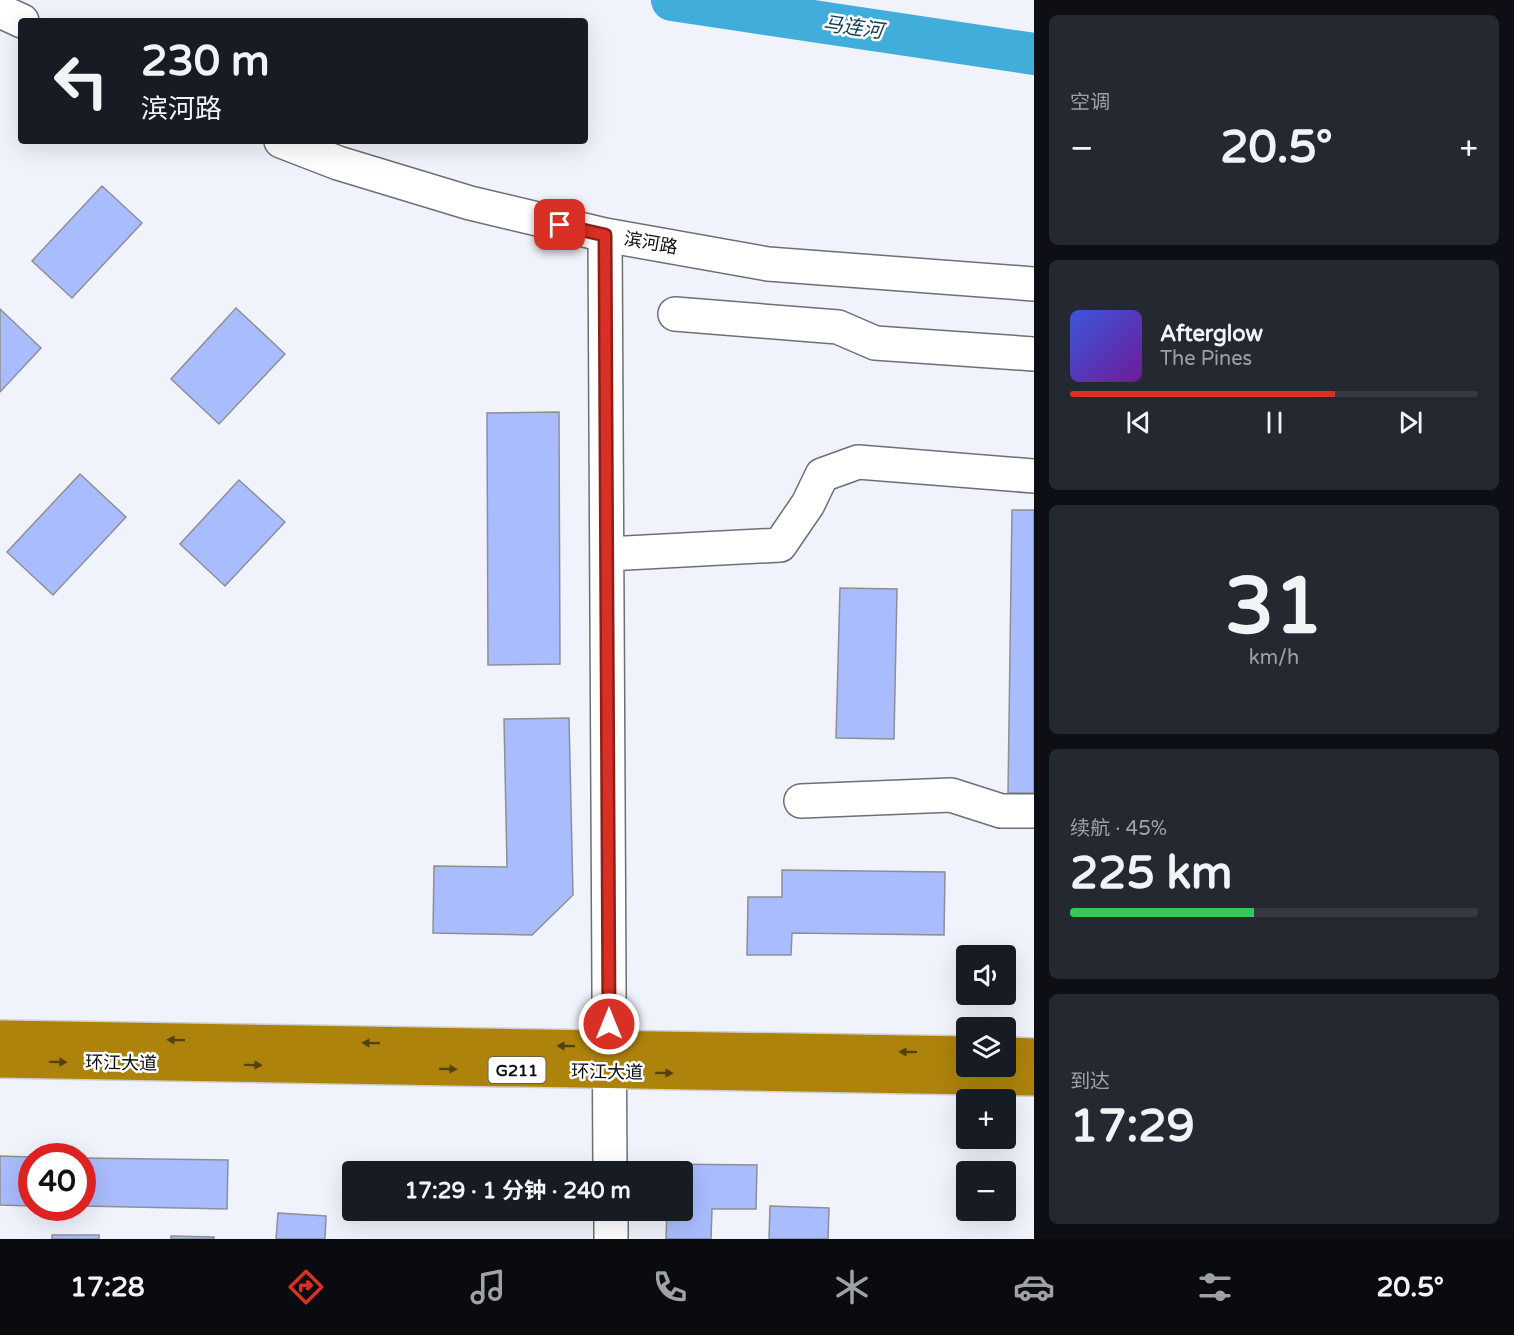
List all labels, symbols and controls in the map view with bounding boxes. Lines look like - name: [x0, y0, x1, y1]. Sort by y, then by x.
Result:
- water label: 马连河: [821, 12, 888, 45]
- text: 230 m: [141, 36, 270, 87]
- icon: left: [42, 42, 120, 120]
- text: 空调: [1070, 91, 1110, 115]
- text: 滨河路: [141, 93, 222, 126]
- text: 20.5°: [1220, 121, 1333, 175]
- text: −: [1070, 129, 1094, 168]
- text: +: [1459, 129, 1478, 168]
- pin: [534, 199, 585, 250]
- icon: arrive: [543, 208, 576, 241]
- street label: 滨河路: [623, 227, 679, 259]
- text: Afterglow: [1160, 321, 1263, 347]
- text: The Pines: [1160, 347, 1252, 371]
- icon: previous: [1122, 406, 1155, 439]
- icon: pause: [1258, 406, 1291, 439]
- icon: next: [1394, 406, 1427, 439]
- text: 31: [1225, 560, 1323, 654]
- text: km/h: [1249, 646, 1299, 670]
- text: 续航 · 45%: [1070, 817, 1167, 841]
- text: 225 km: [1070, 847, 1232, 901]
- map controls: [956, 945, 1016, 1221]
- button: sound: [956, 945, 1016, 1005]
- position arrow: [577, 992, 641, 1056]
- button: layers: [956, 1017, 1016, 1077]
- one-way arrow: [166, 1035, 185, 1044]
- one-way arrow: [361, 1038, 380, 1048]
- one-way arrow: [556, 1042, 575, 1051]
- one-way arrow: [898, 1048, 917, 1057]
- street label: 环江大道: [85, 1051, 157, 1075]
- one-way arrow: [49, 1057, 68, 1067]
- road number: G211: [488, 1057, 546, 1083]
- street label: 环江大道: [571, 1060, 643, 1084]
- one-way arrow: [244, 1061, 263, 1070]
- one-way arrow: [439, 1064, 458, 1074]
- one-way arrow: [655, 1068, 674, 1077]
- text: 到达: [1070, 1070, 1110, 1094]
- button: +: [956, 1089, 1016, 1149]
- text: 17:29: [1070, 1100, 1195, 1154]
- speed limit sign: 40: [18, 1143, 96, 1221]
- button: −: [956, 1161, 1016, 1221]
- text: 17:29 · 1 分钟 · 240 m: [404, 1178, 631, 1204]
- icon: directions: [285, 1266, 327, 1308]
- icon: music: [467, 1266, 509, 1308]
- icon: phone: [649, 1266, 691, 1308]
- icon: climate: [831, 1266, 873, 1308]
- icon: car: [1013, 1266, 1055, 1308]
- icon: filters: [1194, 1266, 1236, 1308]
- text: 17:28: [70, 1271, 145, 1304]
- text: 20.5°: [1376, 1271, 1444, 1304]

